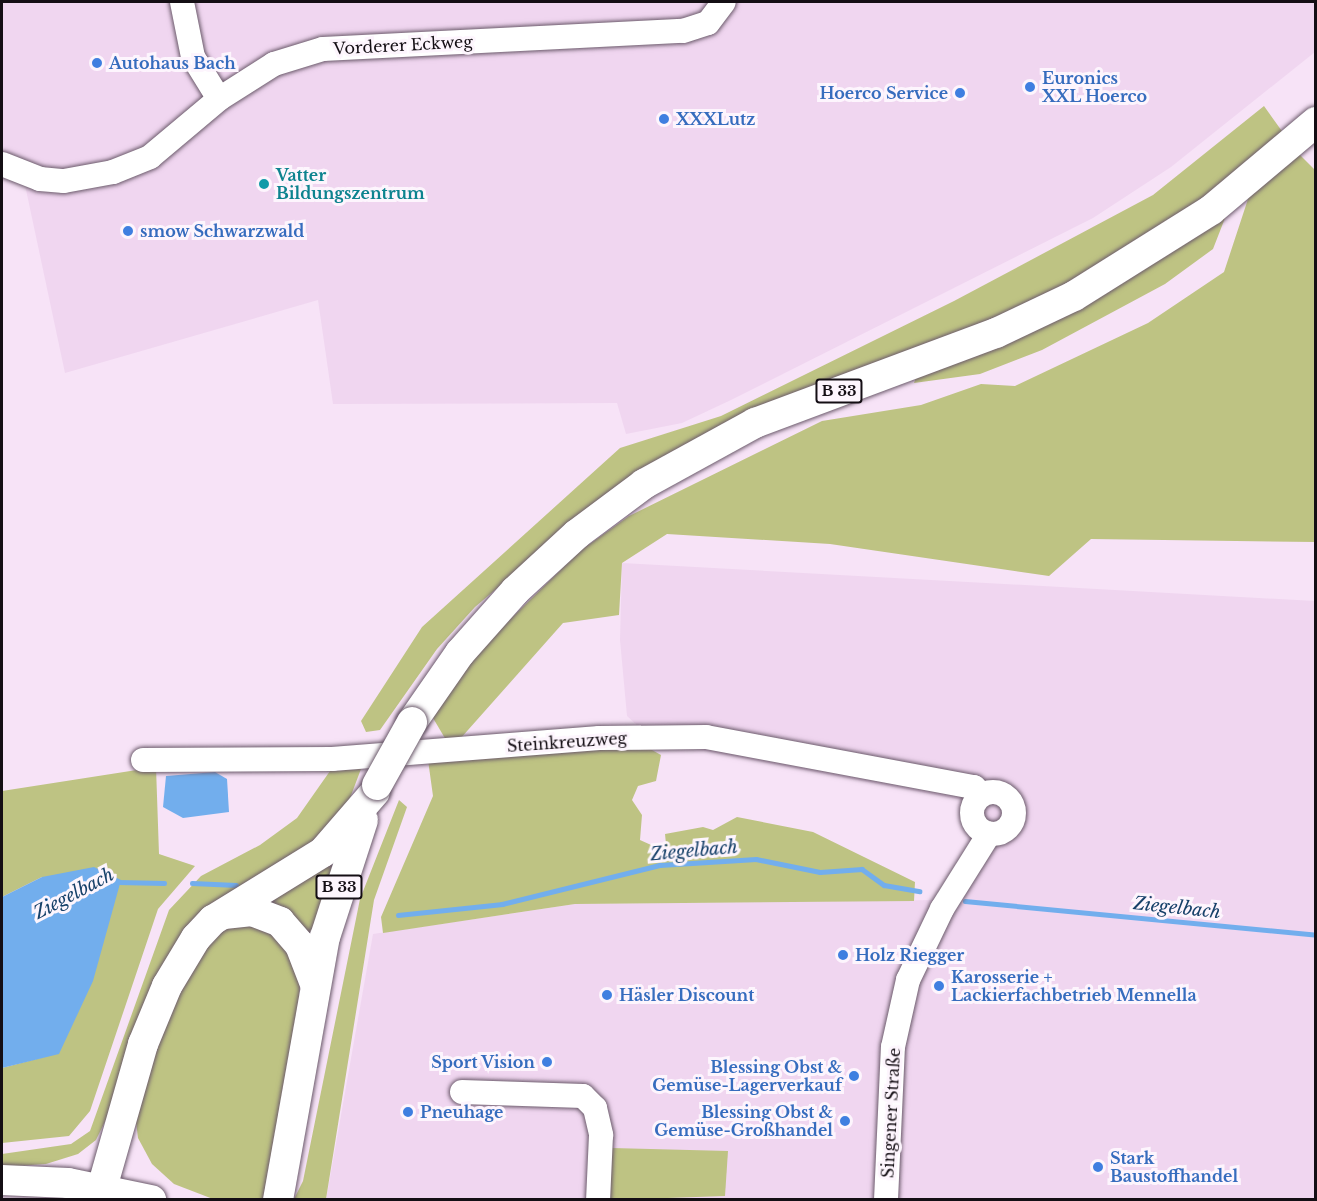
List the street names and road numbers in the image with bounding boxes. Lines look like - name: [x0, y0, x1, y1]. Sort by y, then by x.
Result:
- street label: Vorderer Eckweg: [333, 32, 473, 58]
- road number: B 33: [815, 379, 863, 403]
- street label: Steinkreuzweg: [506, 728, 628, 756]
- road number: B 33: [315, 875, 363, 899]
- street label: Singener Straße: [878, 1047, 904, 1179]

